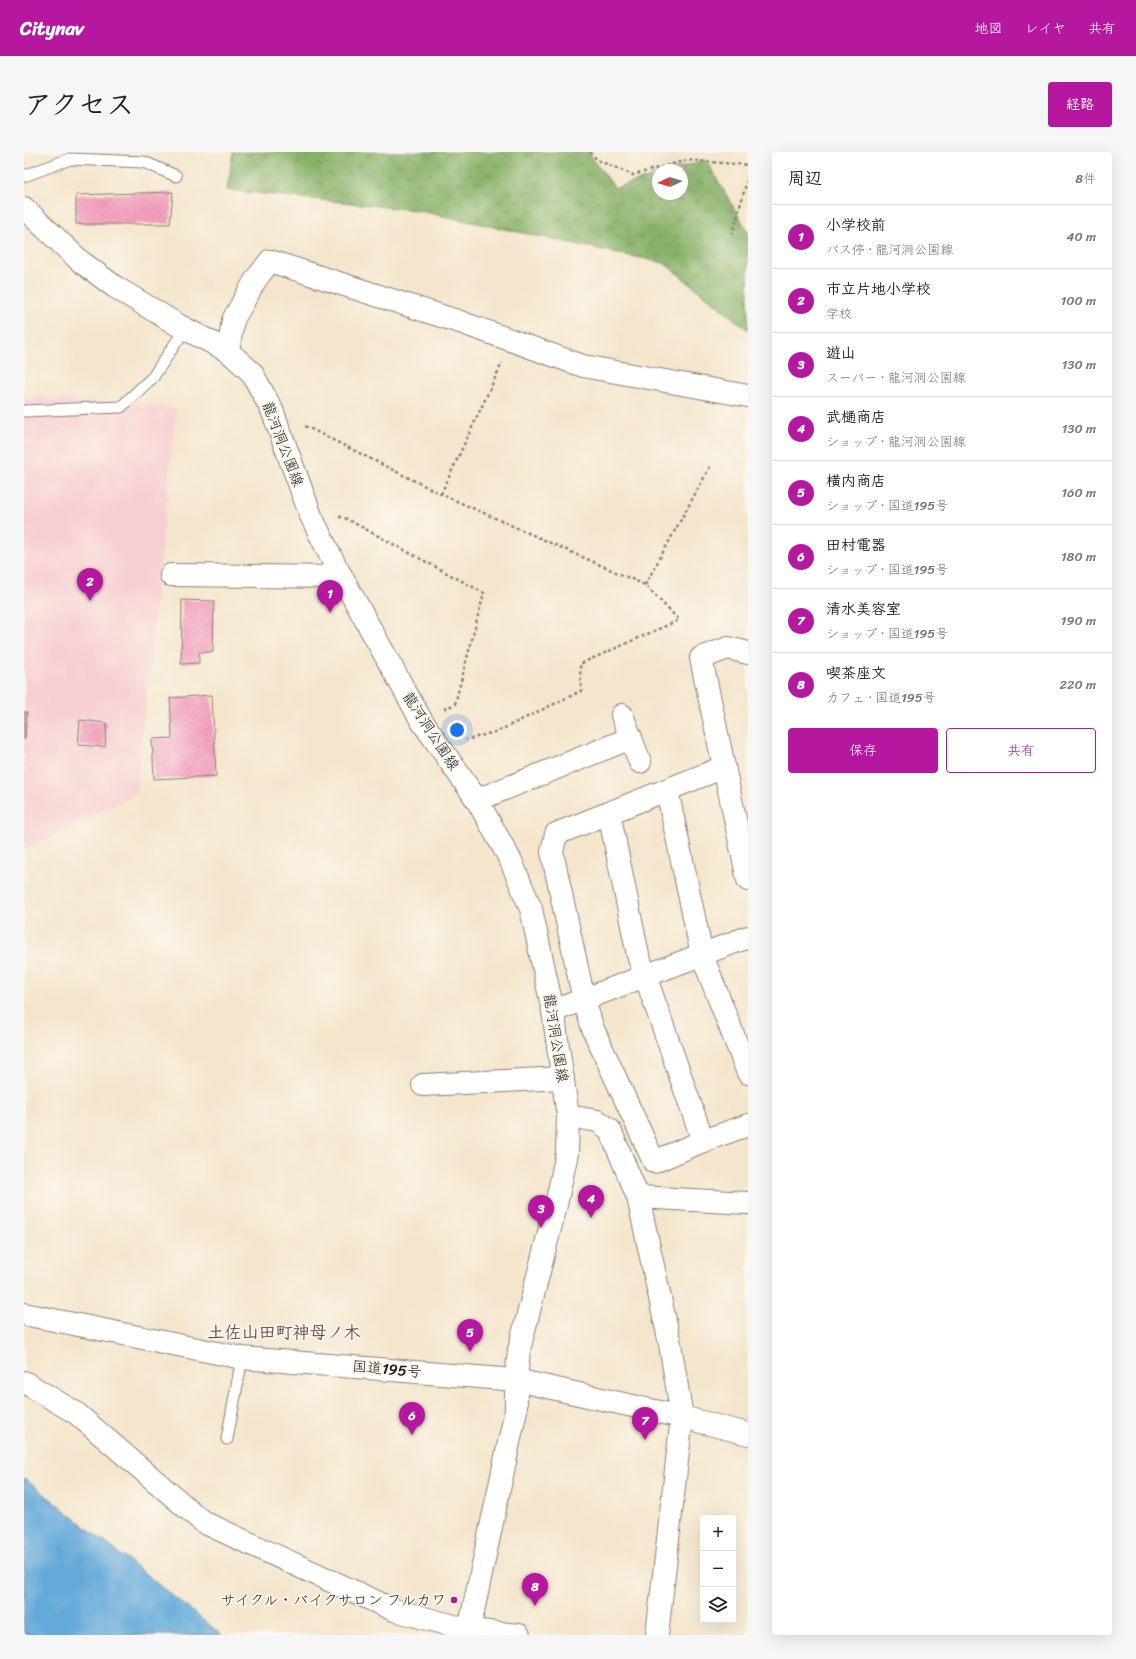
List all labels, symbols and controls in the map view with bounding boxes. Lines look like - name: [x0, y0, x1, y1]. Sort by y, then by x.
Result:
- text: Citynav: [20, 12, 84, 45]
- text: 地図: [975, 16, 1003, 41]
- text: レイヤ: [1025, 16, 1066, 41]
- text: 共有: [1088, 16, 1116, 41]
- text: アクセス: [24, 80, 134, 129]
- button: 経路: [1048, 82, 1112, 127]
- text: 周辺: [788, 163, 822, 193]
- north arrow: [652, 164, 688, 200]
- text: 8件: [1075, 167, 1096, 190]
- text: 小学校前: [826, 212, 886, 238]
- text: 1: [798, 225, 804, 248]
- text: 40 m: [1066, 225, 1096, 248]
- text: バス停 · 龍河洞公園線: [826, 238, 953, 261]
- text: 市立片地小学校: [826, 276, 931, 302]
- text: 2: [797, 289, 805, 312]
- text: 100 m: [1061, 289, 1096, 312]
- text: 学校: [826, 302, 852, 325]
- text: 遊山: [826, 340, 856, 366]
- text: 3: [797, 353, 805, 376]
- text: 130 m: [1062, 353, 1096, 376]
- text: スーパー · 龍河洞公園線: [826, 366, 966, 389]
- street label: 龍河洞公園線: [255, 397, 311, 491]
- text: 武樋商店: [826, 404, 886, 430]
- text: 4: [797, 417, 805, 440]
- text: 130 m: [1062, 417, 1096, 440]
- text: ショップ · 龍河洞公園線: [826, 430, 966, 453]
- text: 横内商店: [826, 468, 886, 494]
- text: 5: [797, 481, 805, 504]
- text: 160 m: [1061, 481, 1096, 504]
- text: ショップ · 国道195号: [826, 494, 948, 517]
- text: 田村電器: [826, 532, 886, 558]
- text: 6: [797, 545, 805, 568]
- text: 180 m: [1061, 545, 1096, 568]
- text: ショップ · 国道195号: [826, 558, 948, 581]
- pin: 2: [77, 568, 103, 601]
- pin: 1: [317, 580, 343, 613]
- text: 清水美容室: [826, 596, 901, 622]
- text: 7: [797, 609, 805, 632]
- text: 190 m: [1061, 609, 1096, 632]
- text: ショップ · 国道195号: [826, 622, 948, 645]
- text: 喫茶座文: [826, 660, 886, 686]
- text: 8: [797, 673, 805, 696]
- text: 220 m: [1059, 673, 1096, 696]
- street label: 龍河洞公園線: [396, 686, 466, 776]
- text: カフェ · 国道195号: [826, 686, 936, 709]
- your location: [447, 720, 467, 740]
- button: 保存: [788, 728, 938, 773]
- button: 共有: [946, 728, 1096, 773]
- street label: 龍河洞公園線: [536, 992, 576, 1084]
- pin: 4: [578, 1185, 604, 1218]
- pin: 3: [528, 1195, 554, 1228]
- district label: 土佐山田町神母ノ木: [208, 1317, 361, 1347]
- pin: 5: [457, 1319, 483, 1352]
- street label: 国道195号: [351, 1353, 423, 1385]
- pin: 6: [399, 1402, 425, 1435]
- pin: 7: [632, 1407, 658, 1440]
- map controls: [700, 1515, 736, 1623]
- button: +: [700, 1515, 736, 1551]
- button: −: [700, 1551, 736, 1587]
- pin: 8: [522, 1573, 548, 1606]
- place label: サイクル・バイクサロン フルカワ: [221, 1587, 446, 1613]
- button: layers: [700, 1587, 736, 1623]
- marker: サイクル・バイクサロン フルカワ: [449, 1595, 459, 1605]

